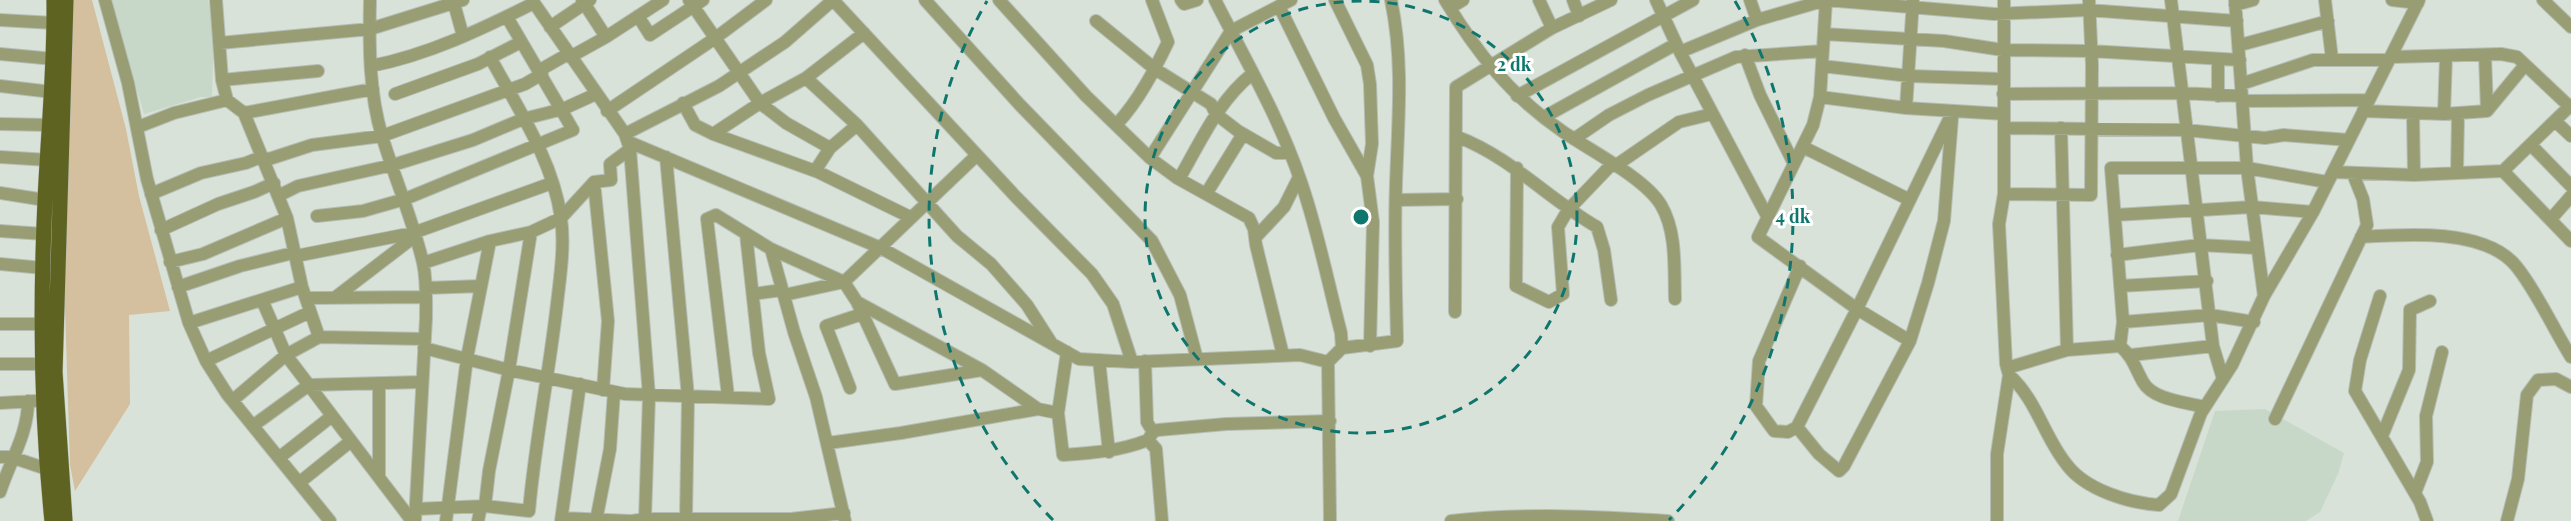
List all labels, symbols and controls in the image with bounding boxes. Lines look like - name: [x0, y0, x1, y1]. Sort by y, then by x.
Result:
- text: 2 dk: [1497, 52, 1532, 76]
- text: 4 dk: [1776, 204, 1811, 228]
- centre of rings: [1351, 207, 1371, 227]

